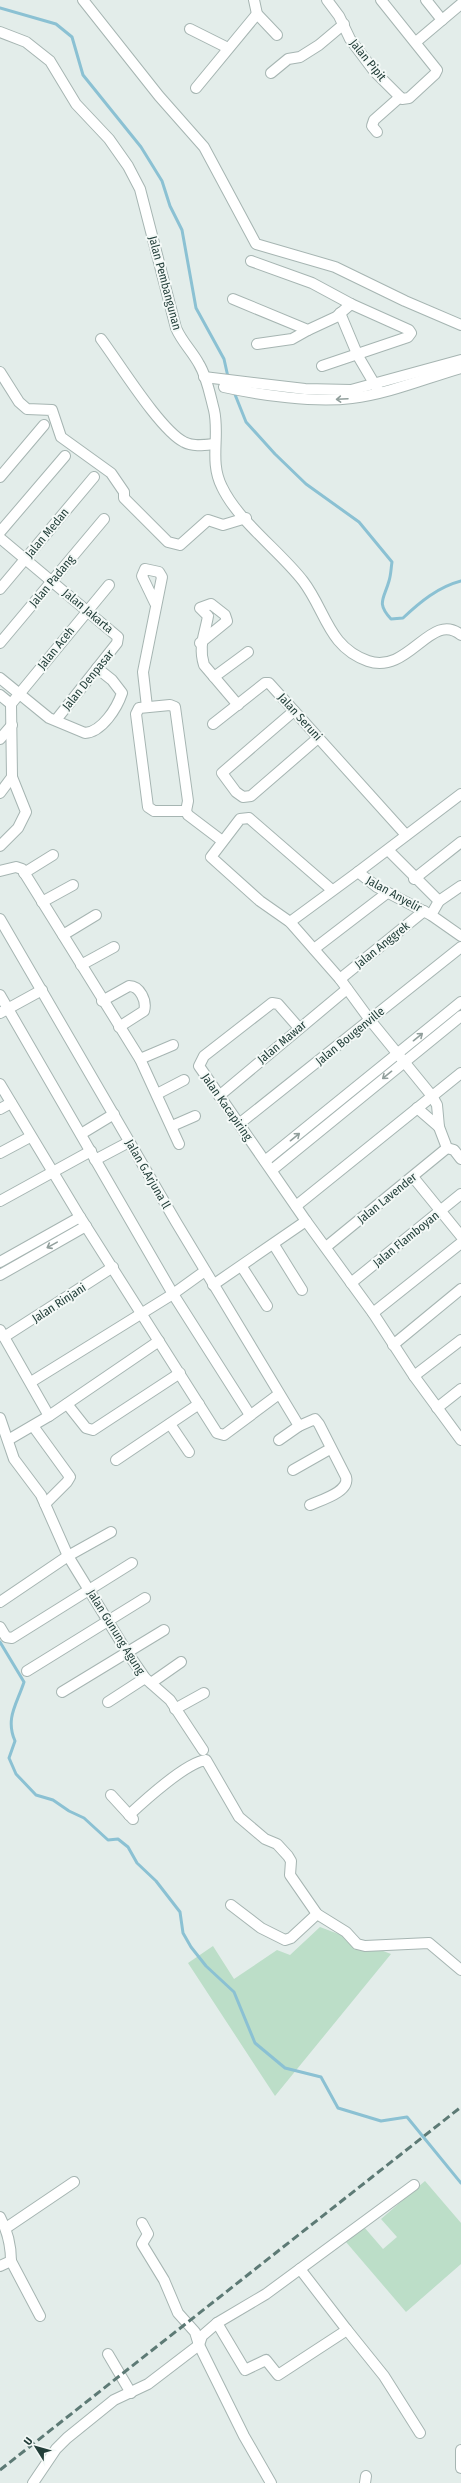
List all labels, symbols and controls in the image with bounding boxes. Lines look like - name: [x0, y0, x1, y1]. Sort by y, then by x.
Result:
- street label: Jalan Pipit: [347, 36, 389, 84]
- street label: Jalan Pembangunan: [146, 234, 184, 332]
- one-way arrow: [336, 395, 349, 402]
- street label: Jalan Medan: [22, 505, 72, 561]
- street label: Jalan Padang: [26, 552, 78, 610]
- street label: Jalan Jakarta: [60, 586, 116, 636]
- street label: Jalan Aceh: [35, 624, 77, 672]
- street label: Jalan Denpasar: [59, 646, 117, 713]
- street label: Jalan Seruni: [275, 690, 325, 744]
- street label: Jalan Anyelir: [364, 873, 425, 915]
- street label: Jalan Anggrek: [352, 918, 413, 971]
- street label: Jalan Bougenville: [313, 1004, 387, 1068]
- street label: Jalan Mawar: [255, 1017, 310, 1066]
- one-way arrow: [413, 1033, 424, 1042]
- street label: Jalan Kacapiring: [199, 1071, 256, 1144]
- one-way arrow: [381, 1071, 392, 1080]
- one-way arrow: [290, 1132, 301, 1141]
- street label: Jalan G.Arjuna ll: [123, 1137, 173, 1211]
- street label: Jalan Lavender: [355, 1169, 420, 1226]
- street label: Jalan Flamboyan: [370, 1208, 442, 1270]
- one-way arrow: [46, 1242, 58, 1250]
- street label: Jalan Rinjani: [29, 1280, 89, 1326]
- street label: Jalan Gunung Agung: [84, 1587, 148, 1677]
- north arrow: [16, 2427, 56, 2467]
- text: U: [21, 2435, 36, 2448]

